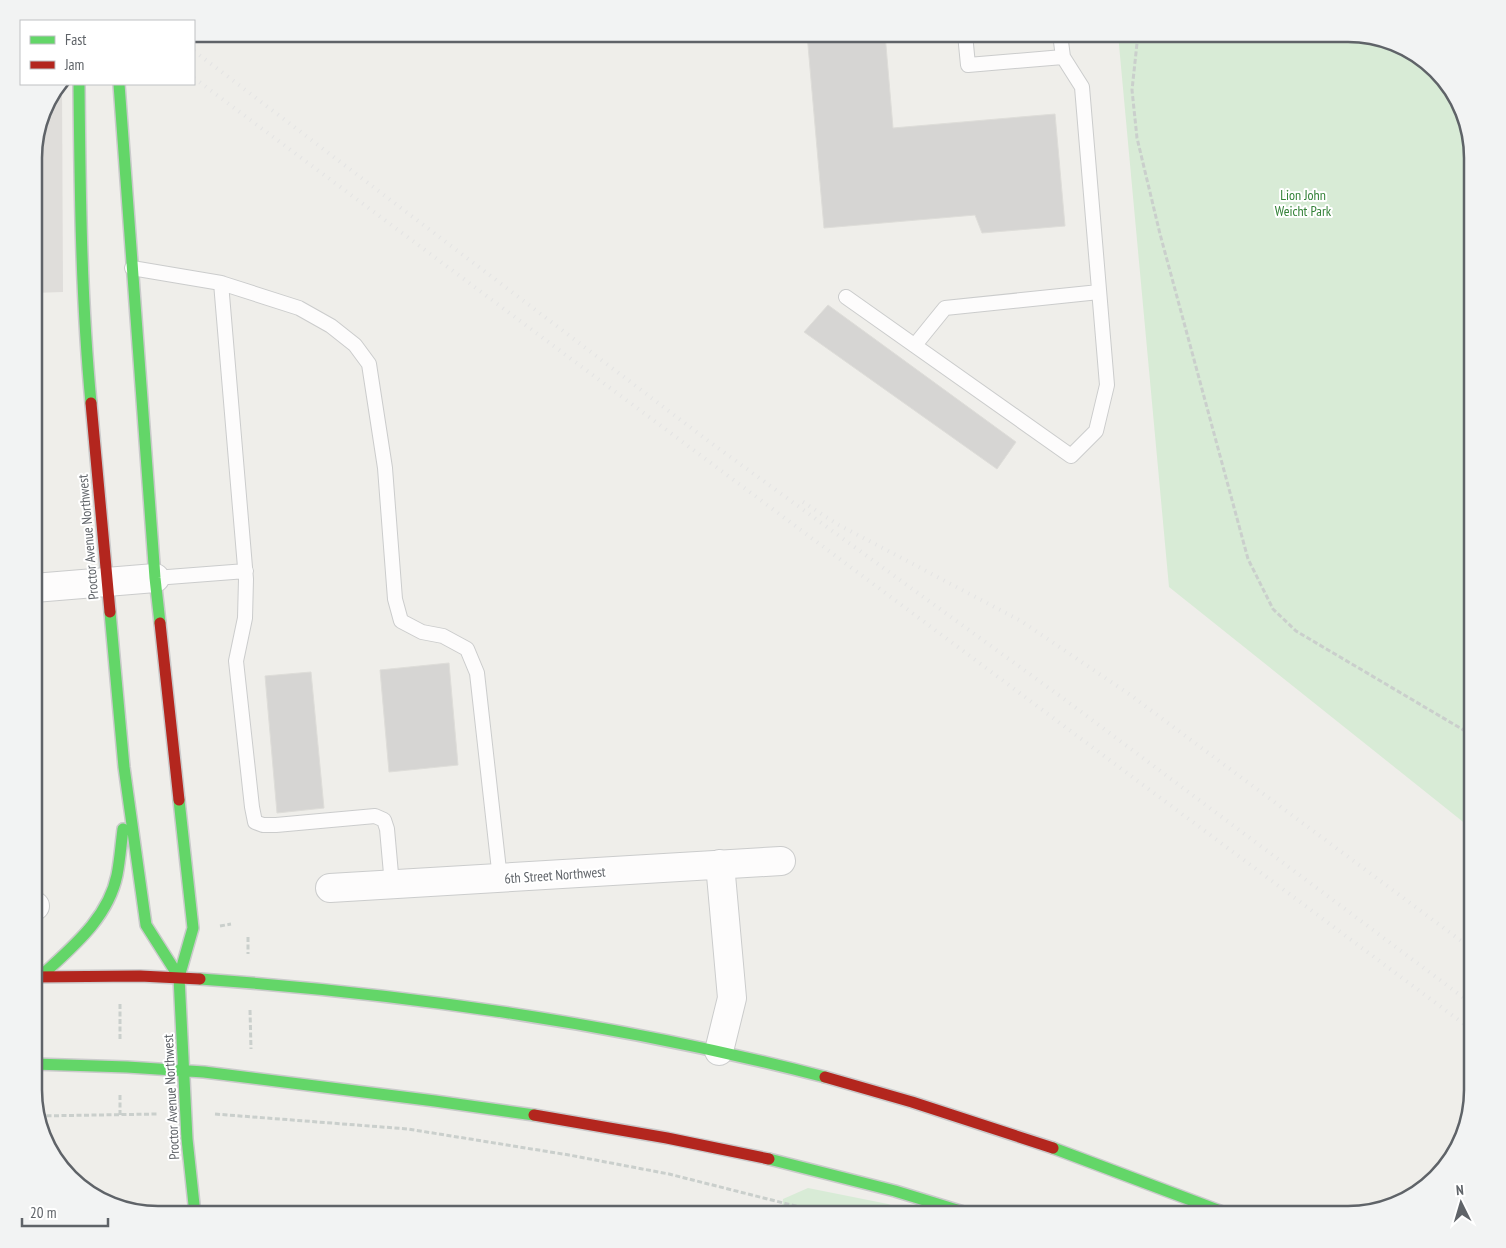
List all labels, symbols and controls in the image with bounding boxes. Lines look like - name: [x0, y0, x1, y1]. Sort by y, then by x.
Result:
- legend: [20, 20, 195, 85]
- text: Fast: [65, 30, 86, 49]
- text: Jam: [64, 55, 84, 74]
- park label: Lion John Weicht Park: [1275, 186, 1332, 220]
- street label: Proctor Avenue Northwest: [74, 473, 102, 600]
- street label: 6th Street Northwest: [504, 862, 606, 888]
- street label: Proctor Avenue Northwest: [159, 1034, 183, 1160]
- north arrow: [1436, 1178, 1486, 1228]
- text: N: [1455, 1181, 1464, 1199]
- scale bar: [22, 1196, 109, 1228]
- text: 20 m: [30, 1203, 56, 1222]

